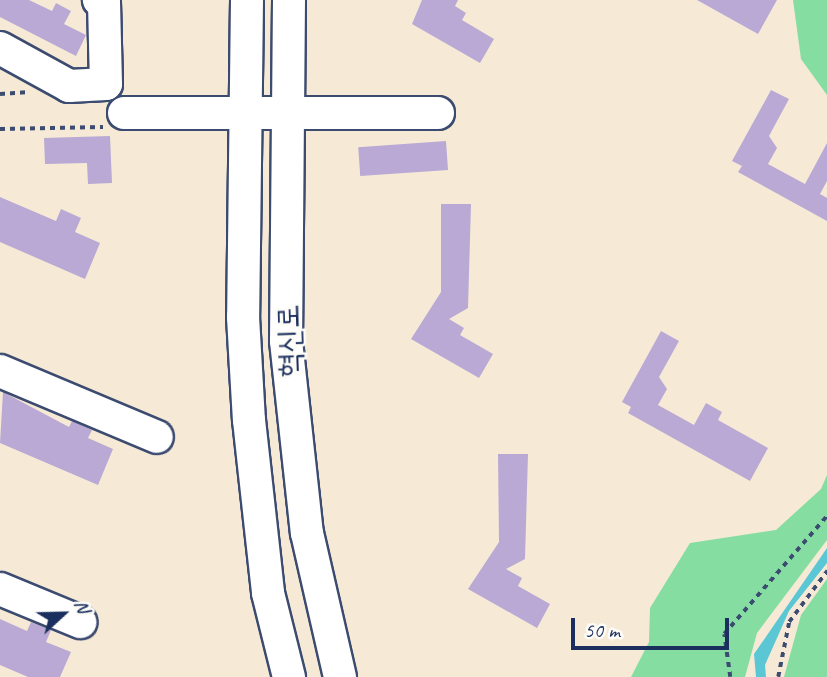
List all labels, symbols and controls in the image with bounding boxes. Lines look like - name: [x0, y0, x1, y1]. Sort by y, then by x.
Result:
- street label: 혁신로: [270, 304, 308, 378]
- north arrow: [28, 579, 98, 649]
- text: N: [69, 596, 96, 616]
- scale bar: [575, 604, 732, 648]
- text: 50 m: [584, 617, 620, 643]

